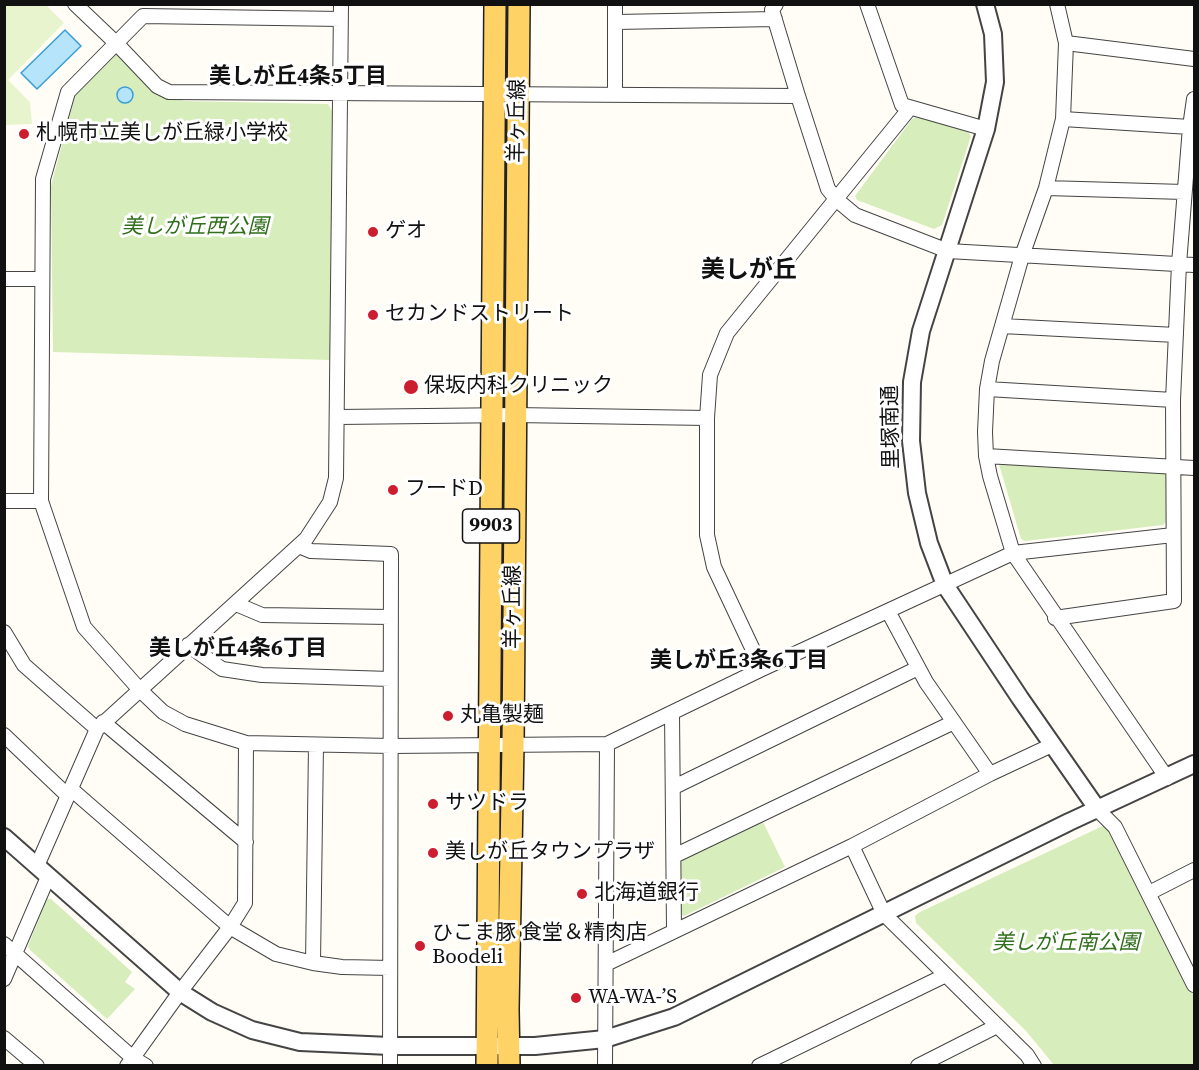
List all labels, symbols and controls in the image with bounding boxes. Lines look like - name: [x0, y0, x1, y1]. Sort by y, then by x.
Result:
- district label: 美しが丘4条5丁目: [209, 64, 387, 90]
- street label: 羊ヶ丘線: [505, 79, 531, 163]
- place label: 札幌市立美しが丘緑小学校: [36, 121, 288, 147]
- marker: 札幌市立美しが丘緑小学校: [17, 127, 31, 141]
- park label: 美しが丘西公園: [122, 215, 268, 241]
- place label: ゲオ: [385, 219, 427, 245]
- marker: ゲオ: [366, 225, 380, 239]
- district label: 美しが丘: [701, 257, 797, 285]
- place label: セカンドストリート: [385, 302, 574, 328]
- marker: セカンドストリート: [366, 308, 380, 322]
- place label: 保坂内科クリニック: [424, 374, 613, 400]
- marker: 保坂内科クリニック: [402, 378, 420, 396]
- street label: 里塚南通: [879, 385, 905, 469]
- place label: フードD: [405, 477, 483, 503]
- marker: フードD: [386, 483, 400, 497]
- road number: 9903: [462, 509, 520, 543]
- street label: 羊ヶ丘線: [501, 565, 527, 649]
- district label: 美しが丘4条6丁目: [149, 636, 327, 662]
- district label: 美しが丘3条6丁目: [650, 648, 828, 674]
- place label: 丸亀製麺: [460, 703, 544, 729]
- marker: 丸亀製麺: [441, 709, 455, 723]
- place label: サツドラ: [445, 791, 529, 817]
- marker: サツドラ: [426, 797, 440, 811]
- place label: 美しが丘タウンプラザ: [445, 840, 655, 866]
- marker: 美しが丘タウンプラザ: [426, 846, 440, 860]
- place label: 北海道銀行: [594, 881, 699, 907]
- marker: 北海道銀行: [575, 887, 589, 901]
- place label: ひこま豚 食堂＆精肉店 Boodeli: [432, 921, 647, 971]
- park label: 美しが丘南公園: [993, 931, 1139, 957]
- marker: ひこま豚 食堂＆精肉店 Boodeli: [413, 939, 427, 953]
- place label: WA-WA-’S: [588, 985, 677, 1011]
- marker: WA-WA-’S: [569, 991, 583, 1005]

